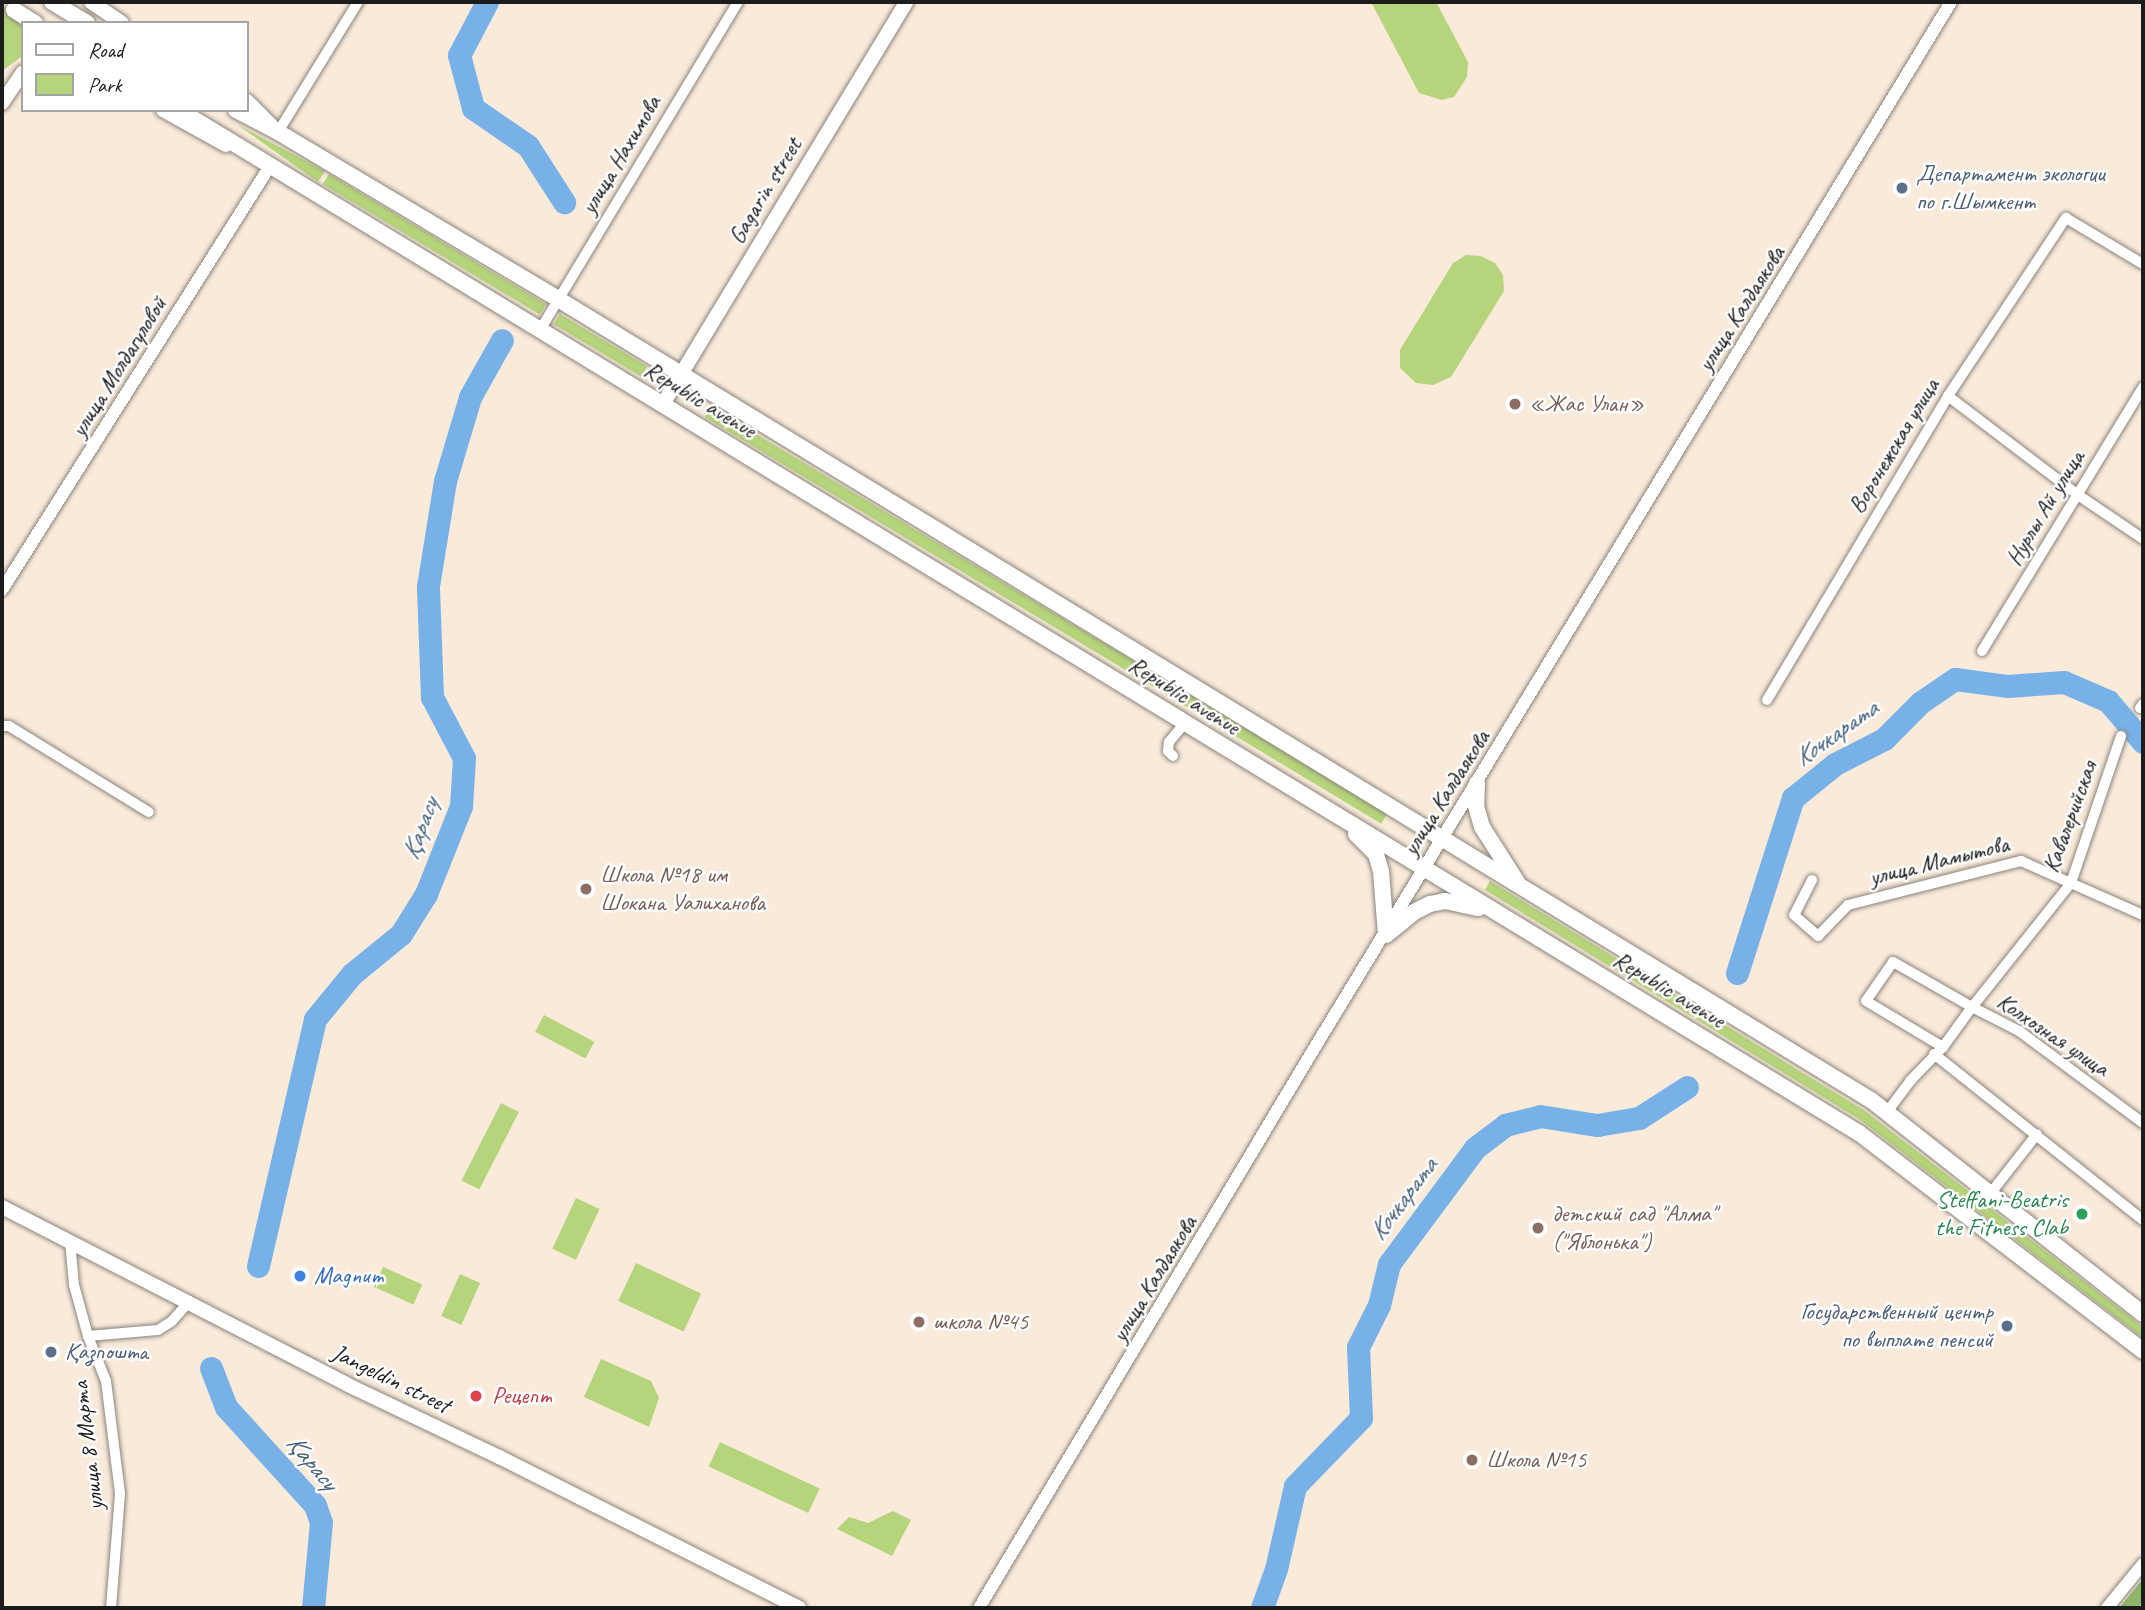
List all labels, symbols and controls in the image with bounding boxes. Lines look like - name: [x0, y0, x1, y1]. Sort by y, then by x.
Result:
- legend: [21, 21, 248, 112]
- text: Road: [88, 37, 123, 63]
- text: Park: [88, 72, 121, 98]
- street label: улица Нахимова: [574, 90, 668, 220]
- street label: Gagarin street: [722, 133, 808, 249]
- place label: Департамент экологии по г.Шымкент: [1916, 160, 2105, 216]
- marker: Департамент экологии по г.Шымкент: [1894, 180, 1910, 196]
- street label: улица Калдаякова: [1691, 241, 1791, 377]
- street label: улица Молдагуловой: [65, 292, 173, 442]
- street label: Republic avenue: [639, 355, 761, 445]
- street label: Воронежская улица: [1842, 373, 1946, 519]
- place label: «Жас Улан»: [1529, 390, 1646, 418]
- marker: «Жас Улан»: [1507, 396, 1523, 412]
- street label: Нурлы Ай улица: [1999, 445, 2091, 571]
- street label: Republic avenue: [1123, 651, 1245, 741]
- water label: Кочкарата: [1788, 693, 1884, 773]
- street label: улица Калдаякова: [1396, 725, 1496, 861]
- street label: Кавалерийская: [2037, 757, 2103, 877]
- water label: Қарасу: [395, 794, 445, 864]
- street label: улица Мамытова: [1866, 830, 2012, 892]
- place label: Школа №18 им Шокана Уалиханова: [600, 861, 766, 917]
- marker: Школа №18 им Шокана Уалиханова: [578, 881, 594, 897]
- street label: Republic avenue: [1608, 945, 1730, 1035]
- street label: Колхозная улица: [1991, 986, 2115, 1084]
- water label: Кочкарата: [1362, 1152, 1444, 1246]
- place label: Steffani-Beatris the Fitness Clab: [1935, 1186, 2068, 1242]
- place label: детский сад "Алма" ("Яблонька"): [1552, 1200, 1716, 1256]
- marker: Steffani-Beatris the Fitness Clab: [2074, 1206, 2090, 1222]
- street label: улица Калдаякова: [1105, 1211, 1203, 1347]
- marker: детский сад "Алма" ("Яблонька"): [1530, 1220, 1546, 1236]
- place label: Magnum: [314, 1262, 383, 1290]
- marker: Magnum: [292, 1268, 308, 1284]
- place label: Государственный центр по выплате пенсий: [1801, 1298, 1993, 1354]
- place label: школа №45: [933, 1308, 1028, 1336]
- marker: школа №45: [911, 1314, 927, 1330]
- marker: Государственный центр по выплате пенсий: [1999, 1318, 2015, 1334]
- place label: Қазпошта: [65, 1338, 148, 1366]
- street label: Jangeldin street: [327, 1338, 455, 1420]
- marker: Қазпошта: [43, 1344, 59, 1360]
- street label: улица 8 Марта: [66, 1380, 110, 1512]
- place label: Рецепт: [492, 1382, 552, 1410]
- marker: Рецепт: [466, 1386, 486, 1406]
- water label: Қарасу: [280, 1428, 344, 1496]
- place label: Школа №15: [1486, 1446, 1586, 1474]
- marker: Школа №15: [1464, 1452, 1480, 1468]

